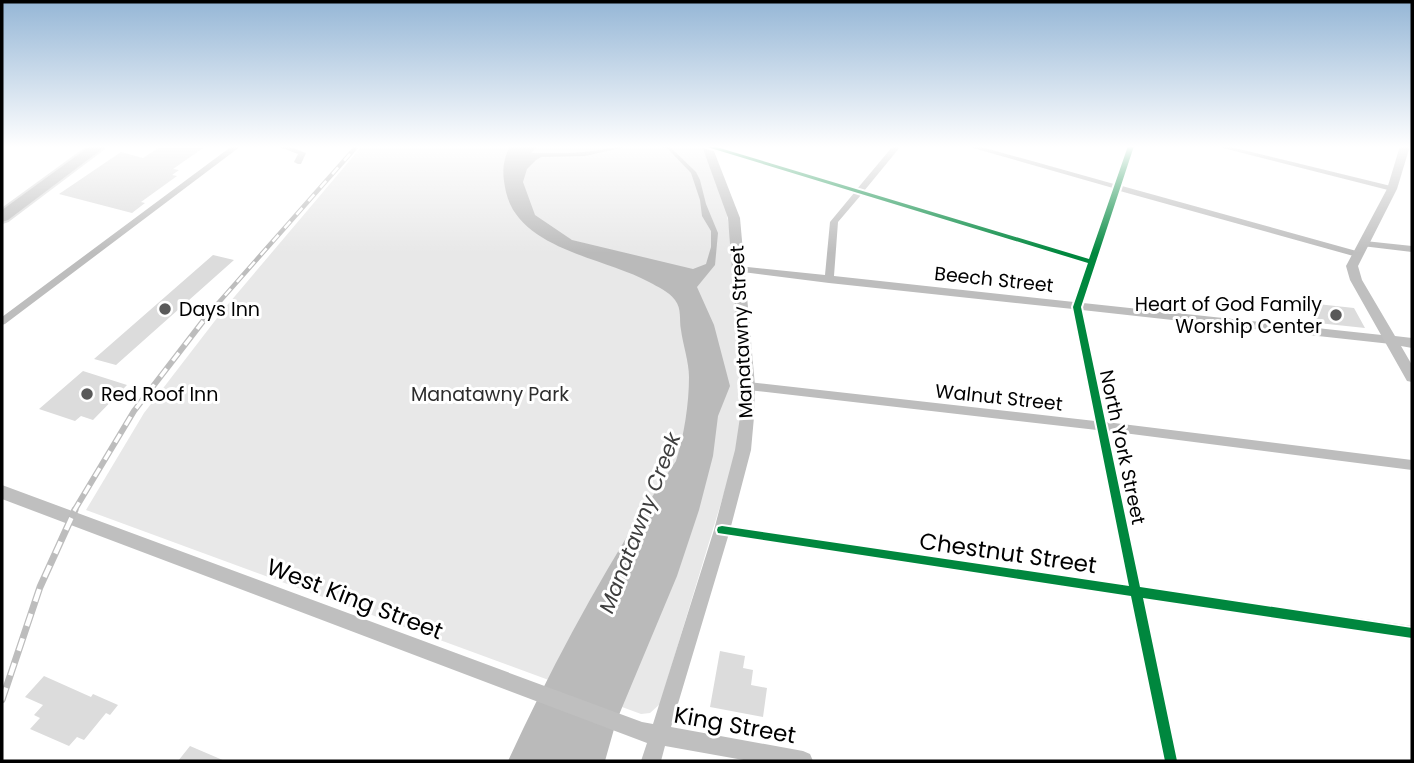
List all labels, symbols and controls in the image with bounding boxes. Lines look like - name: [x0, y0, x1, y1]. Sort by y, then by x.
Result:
- street label: Manatawny Street: [723, 245, 760, 419]
- street label: Beech Street: [933, 260, 1055, 299]
- place label: Heart of God Family Worship Center: [1135, 291, 1322, 340]
- place label: Days Inn: [179, 296, 260, 323]
- marker: Days Inn: [157, 301, 173, 317]
- marker: Heart of God Family Worship Center: [1328, 307, 1344, 323]
- street label: North York Street: [1093, 367, 1152, 527]
- street label: Walnut Street: [934, 377, 1064, 418]
- place label: Red Roof Inn: [101, 381, 218, 408]
- park label: Manatawny Park: [411, 381, 569, 408]
- marker: Red Roof Inn: [79, 386, 95, 402]
- water label: Manatawny Creek: [592, 427, 688, 617]
- street label: Chestnut Street: [917, 525, 1099, 581]
- street label: West King Street: [262, 551, 448, 647]
- street label: King Street: [672, 699, 798, 751]

